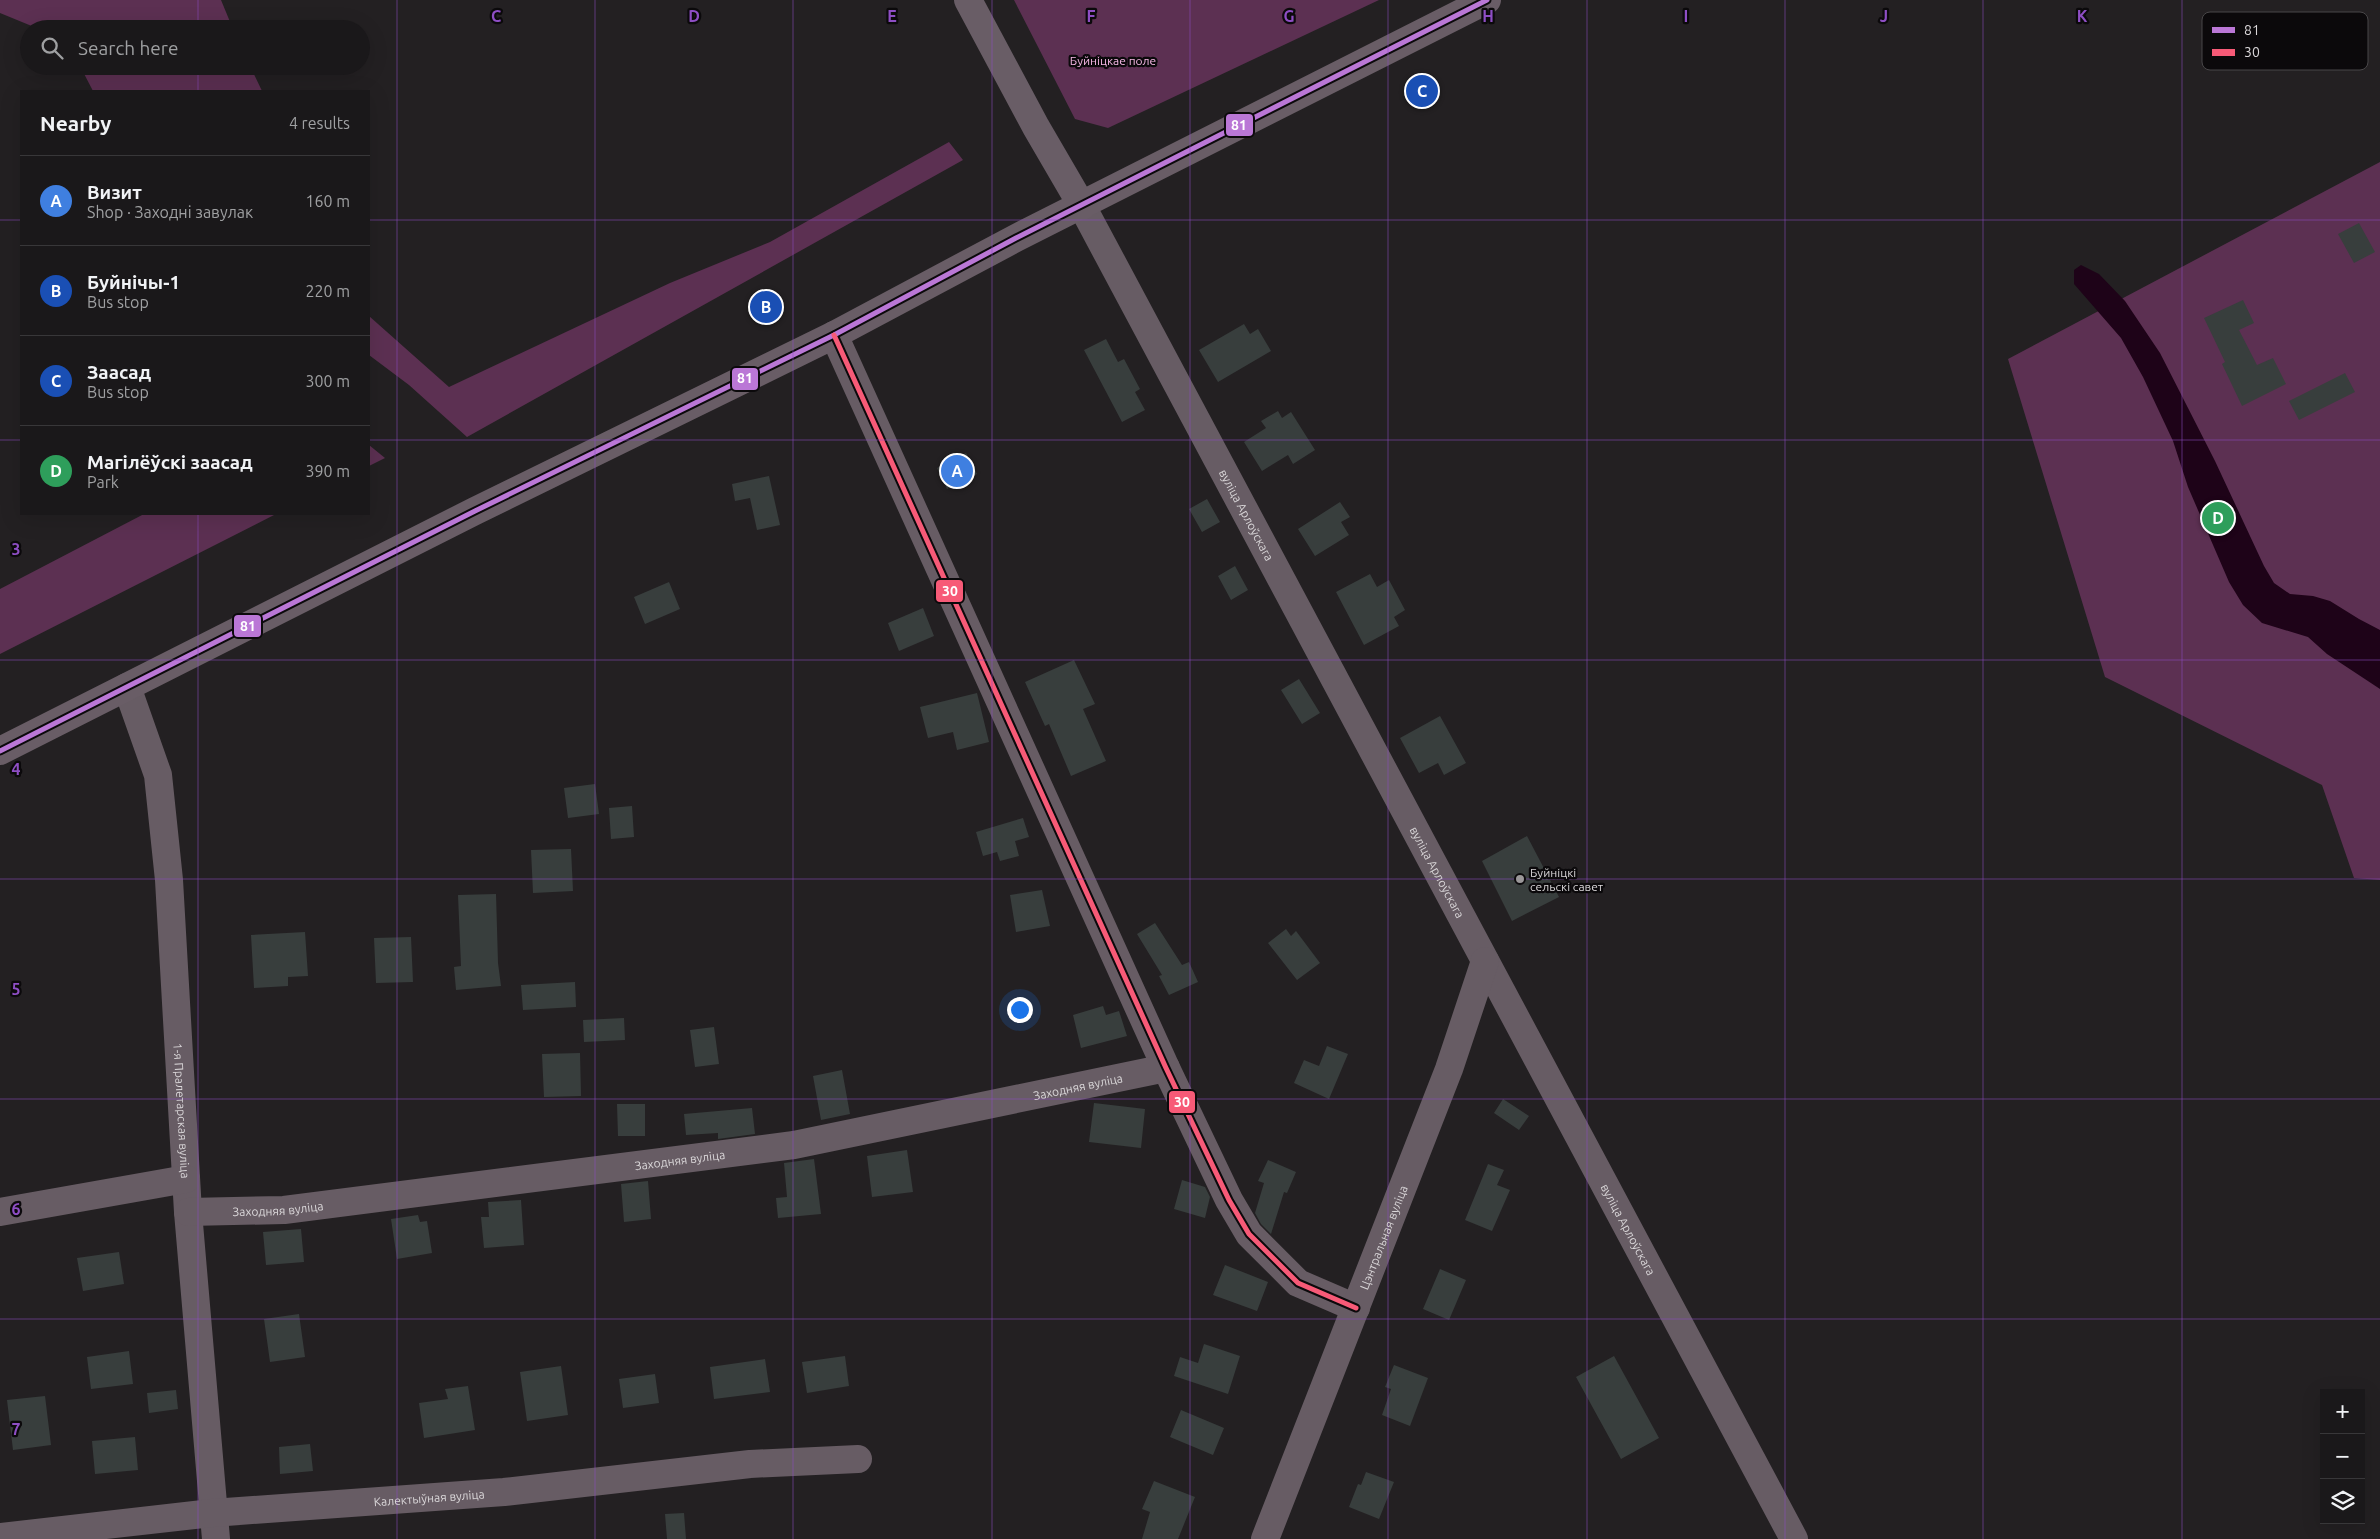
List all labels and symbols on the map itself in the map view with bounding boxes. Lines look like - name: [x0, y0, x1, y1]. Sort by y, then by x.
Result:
- text: C: [491, 7, 501, 25]
- text: D: [688, 7, 700, 25]
- text: E: [887, 7, 897, 25]
- text: F: [1087, 7, 1096, 25]
- text: G: [1283, 7, 1295, 25]
- text: H: [1482, 7, 1494, 25]
- text: I: [1684, 7, 1688, 25]
- text: J: [1880, 7, 1888, 25]
- text: K: [2077, 7, 2088, 25]
- legend: [2202, 12, 2368, 70]
- text: 81: [2244, 22, 2260, 38]
- text: 30: [2244, 44, 2260, 60]
- park label: Буйніцкае поле: [1070, 54, 1156, 67]
- pin: C: [1406, 72, 1438, 110]
- line badge: 81: [1225, 113, 1254, 137]
- text: 81: [1231, 117, 1247, 133]
- pin: B: [750, 288, 782, 326]
- line badge: 81: [731, 367, 759, 391]
- text: 81: [737, 370, 753, 386]
- pin: A: [941, 452, 973, 490]
- street label: вуліца Арлоўскага: [1217, 467, 1277, 563]
- pin: D: [2202, 499, 2234, 537]
- text: 3: [11, 540, 21, 558]
- line badge: 30: [935, 579, 964, 603]
- text: 30: [942, 583, 958, 599]
- line badge: 81: [233, 614, 262, 638]
- text: 81: [240, 618, 256, 634]
- text: 4: [11, 760, 21, 778]
- street label: вуліца Арлоўскага: [1408, 824, 1467, 920]
- place label: Буйніцкі сельскі савет: [1530, 866, 1604, 893]
- marker: Буйніцкі сельскі савет: [1514, 873, 1526, 885]
- text: 5: [11, 980, 21, 998]
- your location: [1007, 997, 1033, 1023]
- street label: 1-я Пралетарская вуліца: [172, 1043, 193, 1179]
- street label: Заходняя вуліца: [1032, 1071, 1124, 1102]
- line badge: 30: [1168, 1090, 1196, 1114]
- text: 30: [1174, 1094, 1190, 1110]
- street label: Заходняя вуліца: [634, 1147, 726, 1172]
- street label: вуліца Арлоўскага: [1599, 1181, 1658, 1277]
- street label: Цэнтральная вуліца: [1357, 1183, 1409, 1291]
- street label: Заходняя вуліца: [232, 1199, 324, 1218]
- text: 6: [11, 1200, 21, 1218]
- text: 7: [11, 1420, 21, 1438]
- street label: Калектыўная вуліца: [373, 1487, 485, 1508]

